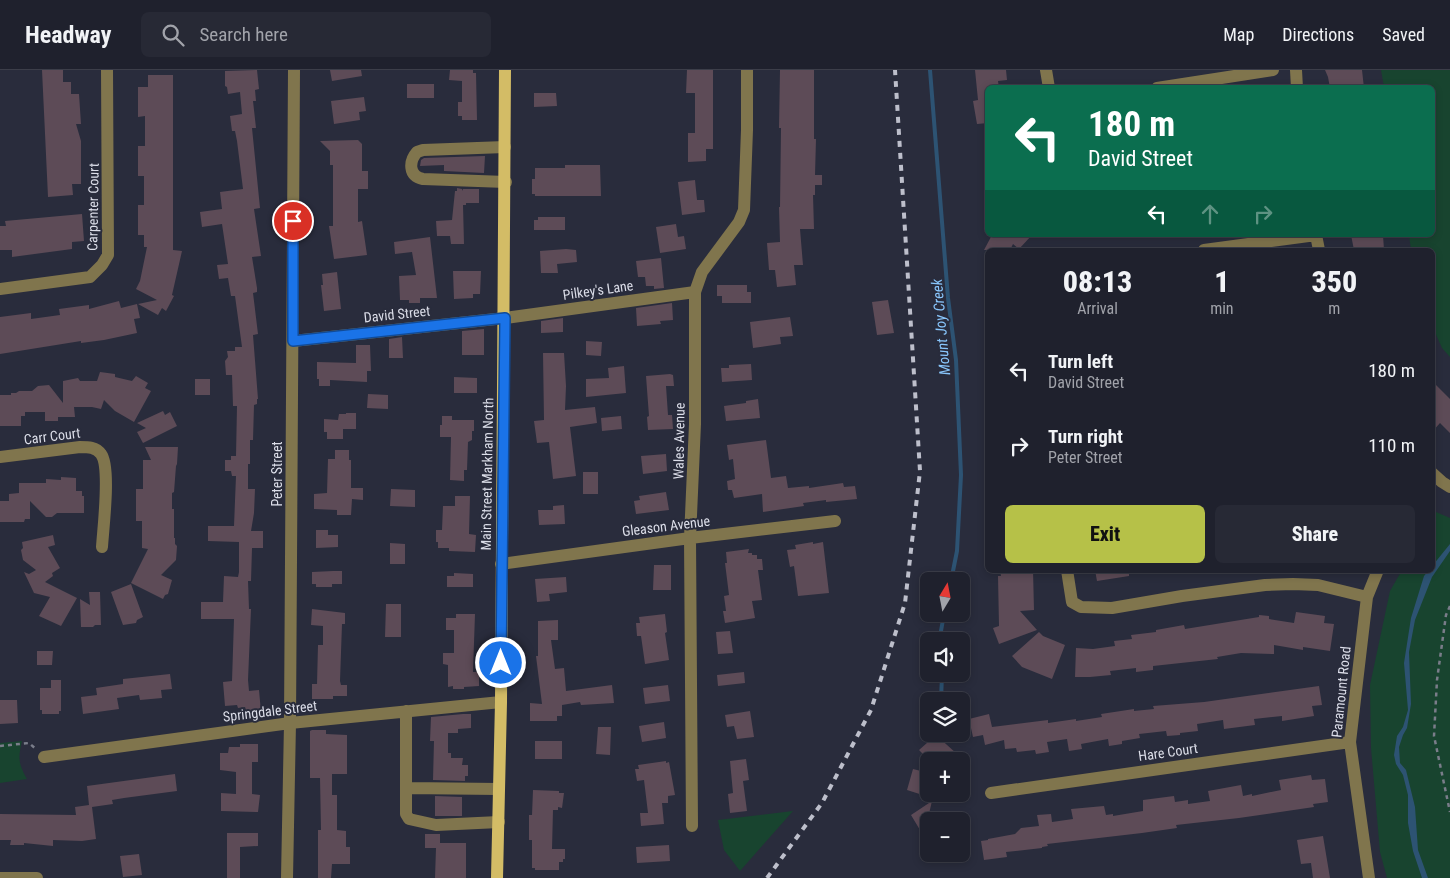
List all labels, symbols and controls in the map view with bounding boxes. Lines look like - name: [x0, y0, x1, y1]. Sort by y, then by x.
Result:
- search box: [141, 12, 491, 57]
- text: Headway: [25, 21, 111, 49]
- icon: search: [159, 21, 187, 49]
- text: Search here: [199, 23, 288, 46]
- text: Map: [1223, 24, 1254, 45]
- text: Directions: [1282, 24, 1354, 45]
- text: Saved: [1382, 24, 1425, 45]
- text: 180 m: [1088, 104, 1175, 145]
- icon: left: [1005, 105, 1070, 170]
- text: David Street: [1088, 146, 1193, 171]
- street label: Carpenter Court: [84, 163, 102, 251]
- pin: [272, 200, 314, 242]
- icon: left: [1143, 200, 1171, 228]
- icon: ahead: [1196, 200, 1224, 228]
- icon: right: [1249, 200, 1277, 228]
- icon: arrive: [279, 207, 307, 235]
- text: 08:13: [1063, 264, 1132, 299]
- text: 1: [1214, 264, 1229, 299]
- text: 350: [1311, 264, 1357, 299]
- street label: Pilkey's Lane: [562, 277, 635, 303]
- water label: Mount Joy Creek: [928, 278, 954, 376]
- text: Arrival: [1077, 299, 1118, 318]
- text: min: [1210, 299, 1234, 318]
- text: m: [1328, 299, 1340, 318]
- street label: David Street: [363, 303, 431, 325]
- text: Turn left: [1048, 350, 1113, 373]
- icon: left: [1005, 357, 1033, 385]
- text: 180 m: [1368, 359, 1415, 382]
- text: David Street: [1048, 373, 1124, 392]
- street label: Main Street Markham North: [478, 397, 496, 551]
- street label: Wales Avenue: [670, 402, 688, 480]
- street label: Carr Court: [23, 425, 81, 447]
- text: Turn right: [1048, 425, 1123, 448]
- icon: right: [1005, 432, 1033, 460]
- text: 110 m: [1368, 434, 1415, 457]
- street label: Peter Street: [269, 441, 285, 507]
- text: Peter Street: [1048, 448, 1123, 467]
- button: Exit: [1005, 505, 1205, 563]
- button: Share: [1215, 505, 1415, 563]
- street label: Gleason Avenue: [621, 513, 711, 539]
- north arrow: [920, 572, 970, 622]
- map controls: [920, 572, 970, 862]
- button: sound: [920, 632, 970, 682]
- position arrow: [474, 636, 526, 688]
- street label: Paramount Road: [1328, 646, 1354, 738]
- button: layers: [920, 692, 970, 742]
- street label: Springdale Street: [222, 697, 318, 725]
- street label: Hare Court: [1137, 740, 1199, 764]
- button: +: [920, 752, 970, 802]
- button: −: [920, 812, 970, 862]

